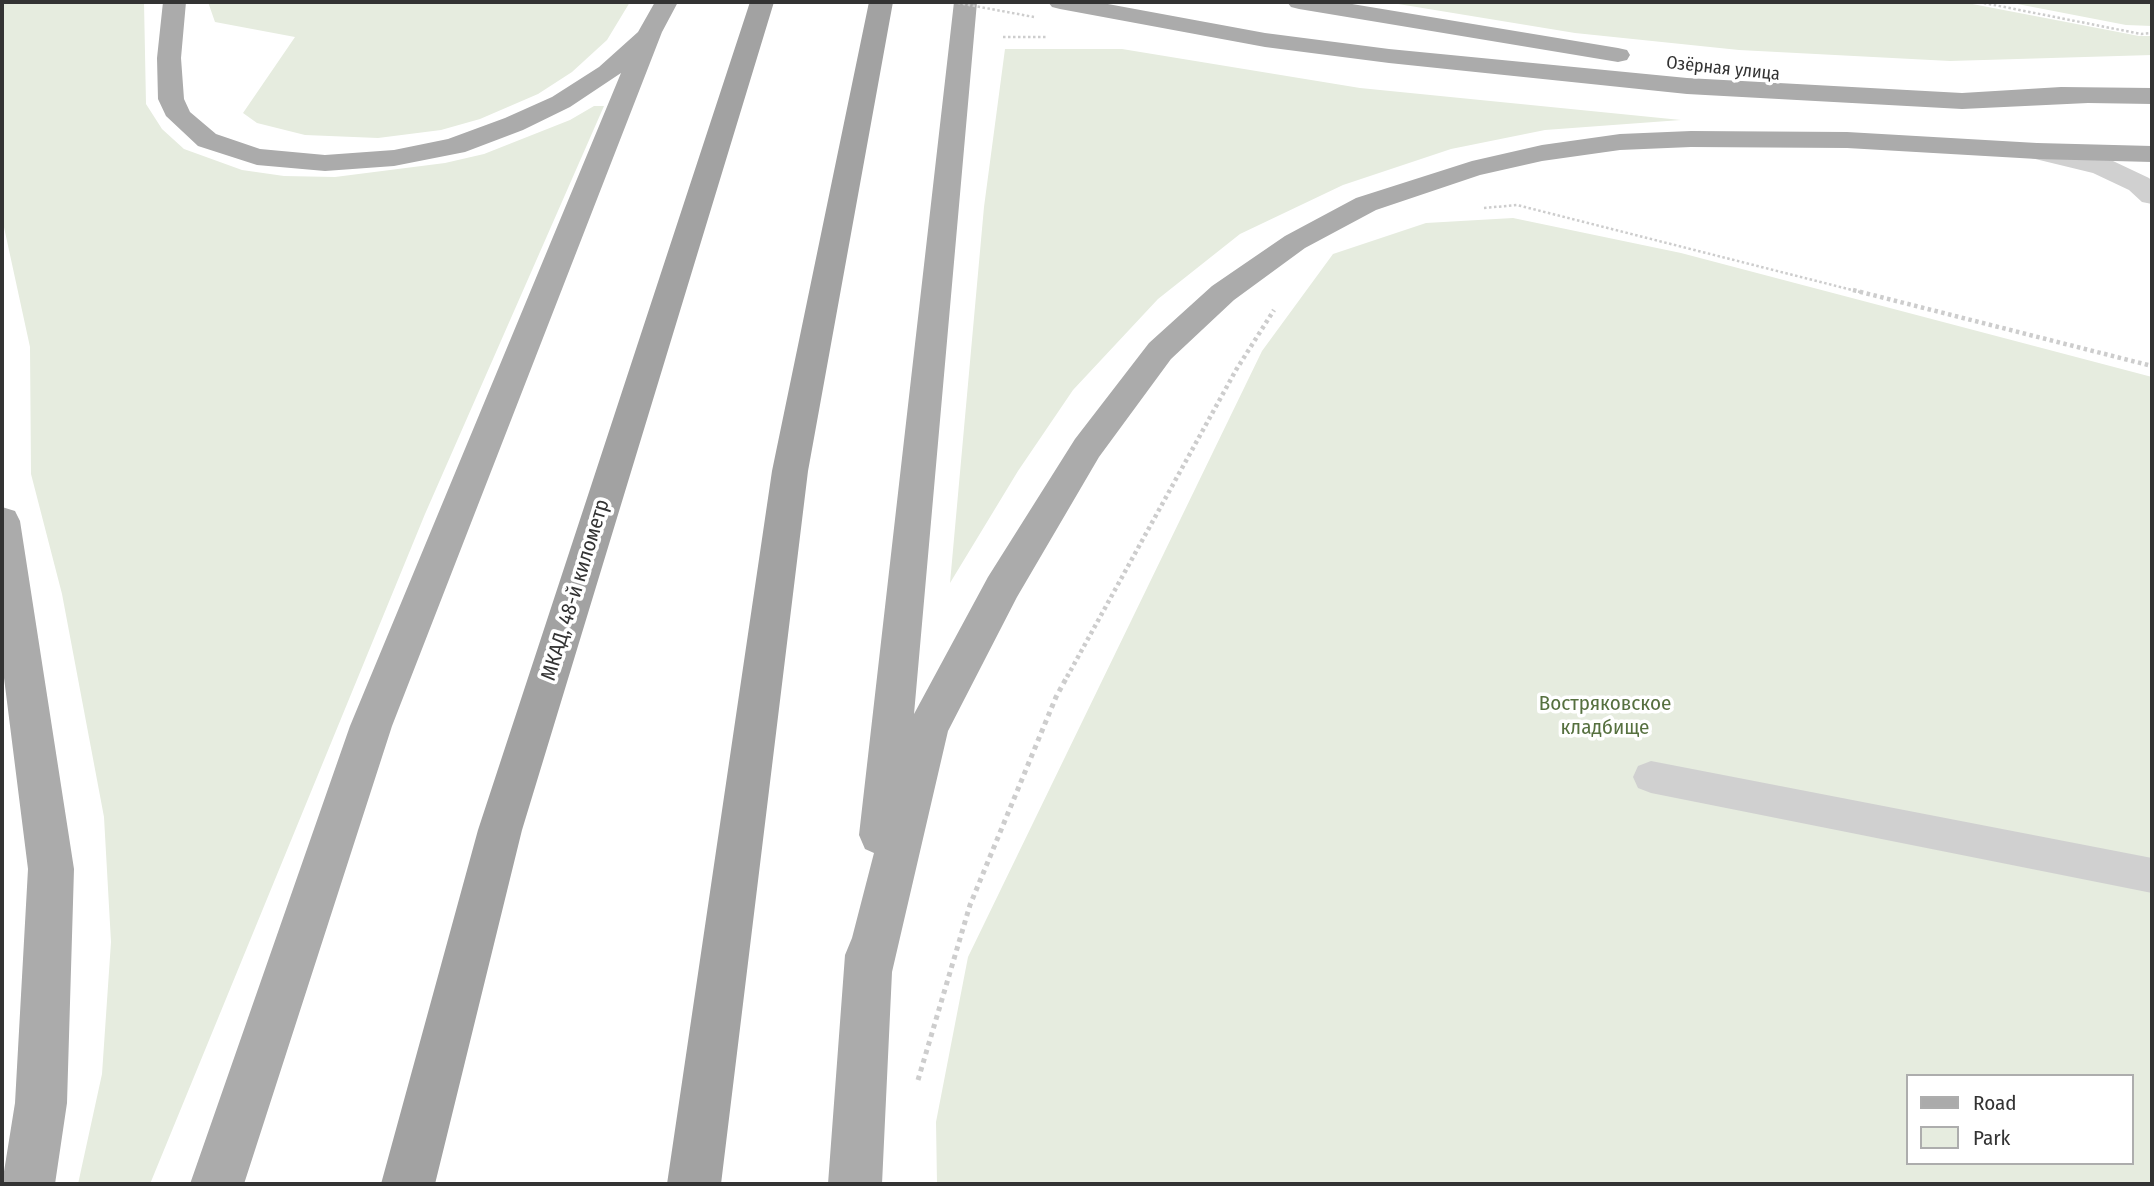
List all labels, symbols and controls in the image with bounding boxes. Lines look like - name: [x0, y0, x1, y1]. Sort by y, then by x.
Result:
- street label: Озёрная улица: [1665, 52, 1781, 86]
- street label: МКАД, 48-й километр: [536, 496, 616, 684]
- park label: Востряковское кладбище: [1539, 691, 1671, 741]
- legend: [1906, 1074, 2133, 1165]
- text: Road: [1973, 1090, 2017, 1116]
- text: Park: [1973, 1125, 2010, 1151]

